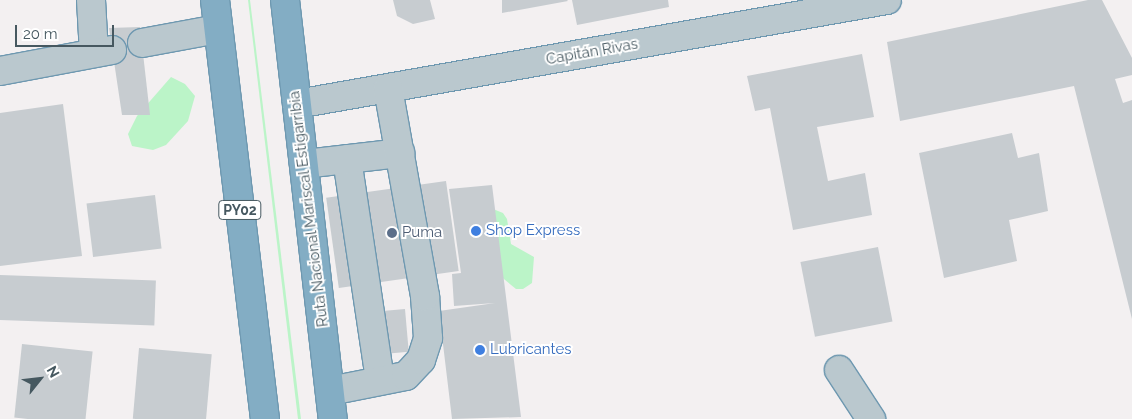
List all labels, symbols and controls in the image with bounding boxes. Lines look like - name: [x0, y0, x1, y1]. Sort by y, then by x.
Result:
- scale bar: [18, 15, 116, 47]
- text: 20 m: [23, 25, 58, 43]
- street label: Capitán Rivas: [545, 35, 639, 69]
- street label: Ruta Nacional Mariscal Estigarribia: [286, 90, 332, 328]
- road number: PY02: [218, 198, 262, 222]
- place label: Shop Express: [486, 222, 580, 240]
- place label: Puma: [402, 224, 442, 242]
- marker: Shop Express: [470, 225, 482, 237]
- marker: Puma: [386, 227, 398, 239]
- place label: Lubricantes: [490, 341, 571, 359]
- marker: Lubricantes: [474, 344, 486, 356]
- north arrow: [15, 354, 65, 404]
- text: N: [44, 363, 63, 380]

